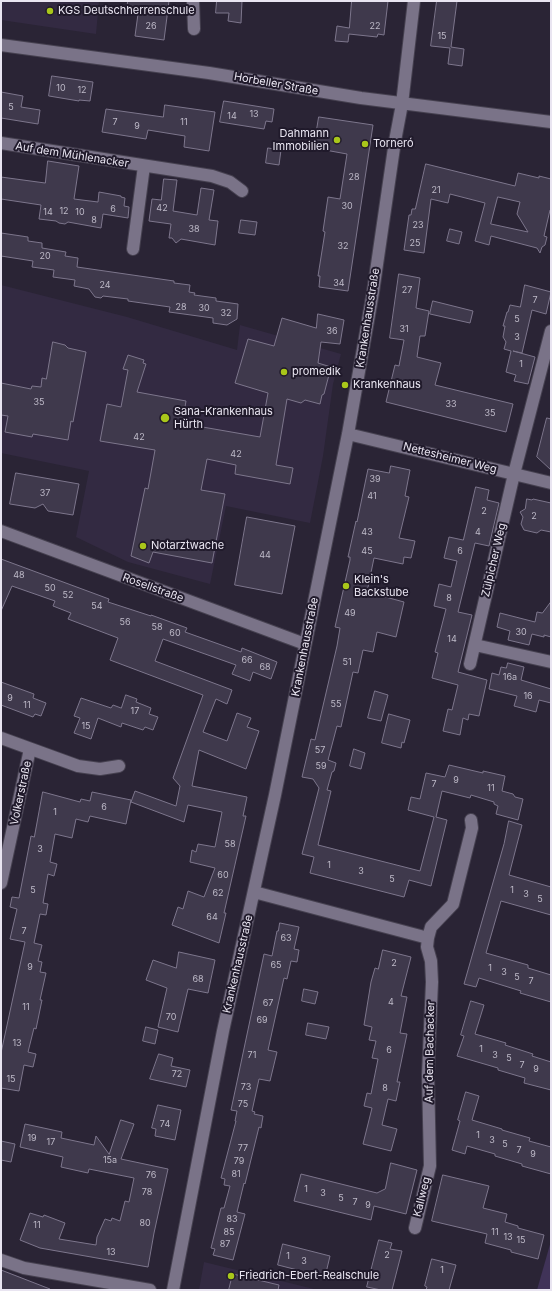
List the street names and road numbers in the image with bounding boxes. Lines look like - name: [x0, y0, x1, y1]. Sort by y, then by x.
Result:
- street label: Horbeller Straße: [233, 70, 319, 98]
- street label: Auf dem Mühlenacker: [14, 140, 130, 170]
- street label: Krankenhausstraße: [354, 267, 382, 369]
- street label: Nettesheimer Weg: [402, 440, 498, 476]
- street label: Zülpicher Weg: [479, 522, 509, 598]
- street label: Rosellstraße: [121, 571, 185, 605]
- street label: Krankenhausstraße: [289, 596, 321, 698]
- street label: Volkerstraße: [8, 760, 34, 826]
- street label: Krankenhausstraße: [220, 913, 256, 1015]
- street label: Auf dem Bachacker: [423, 1001, 437, 1103]
- street label: Kallweg: [411, 1176, 433, 1218]

